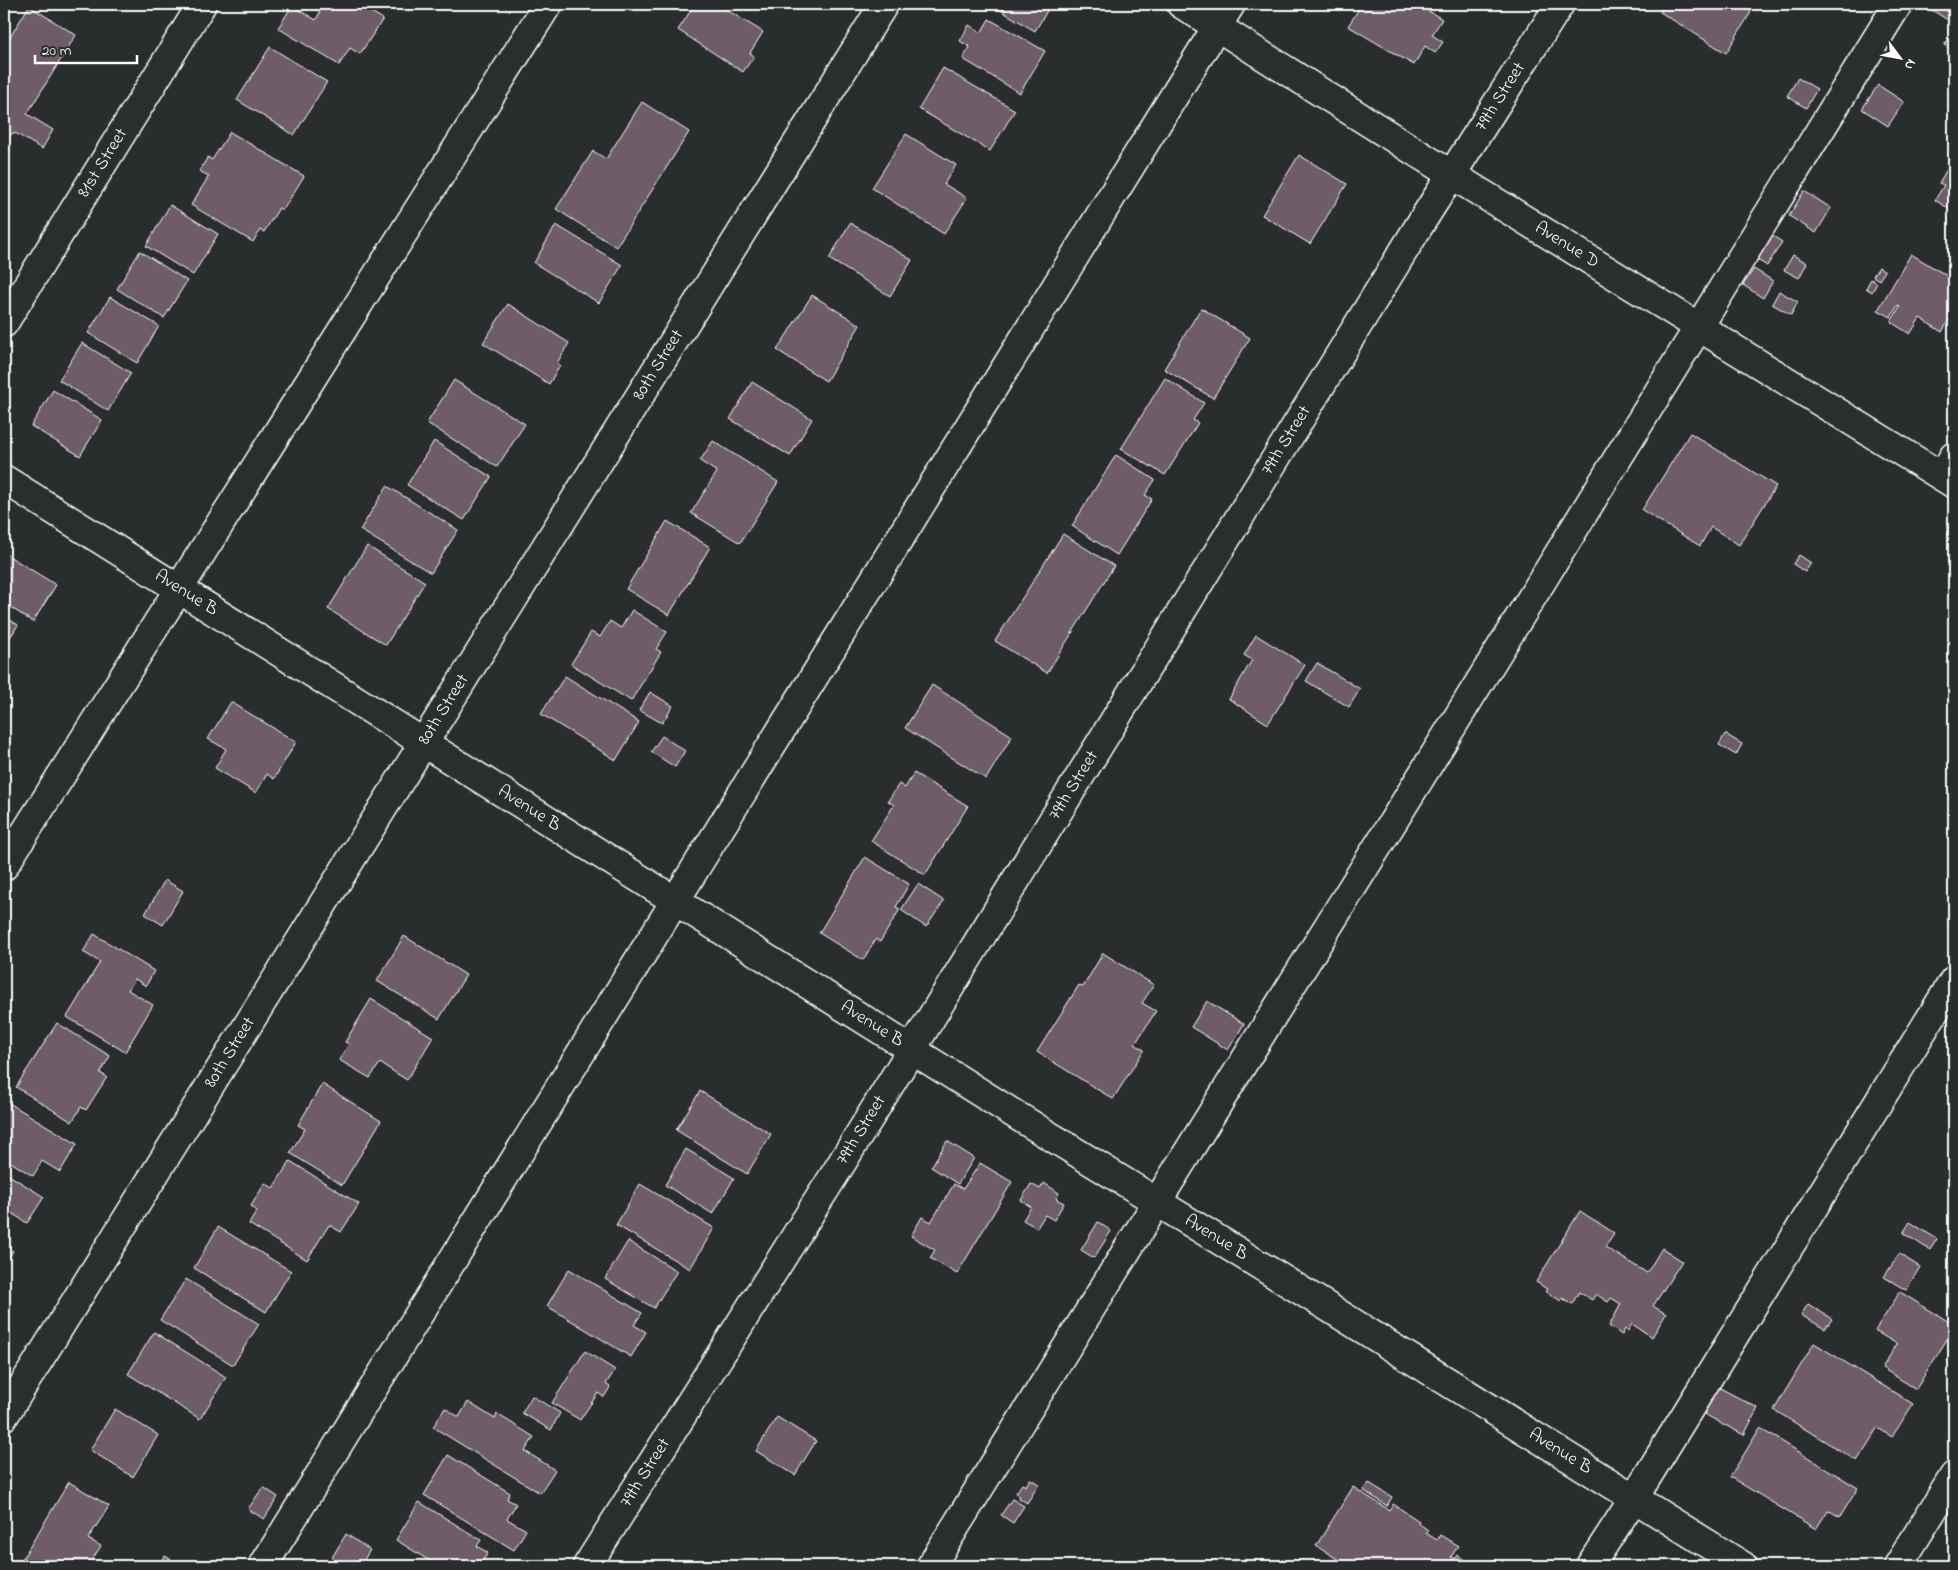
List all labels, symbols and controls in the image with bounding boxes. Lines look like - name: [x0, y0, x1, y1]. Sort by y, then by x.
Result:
- scale bar: [35, 32, 138, 64]
- north arrow: [1876, 32, 1926, 82]
- text: 20 m: [42, 40, 72, 62]
- text: N: [1898, 55, 1921, 74]
- street label: 79th Street: [1469, 57, 1533, 137]
- street label: 81st Street: [72, 123, 135, 203]
- street label: Avenue D: [1529, 216, 1604, 275]
- street label: 80th Street: [627, 325, 691, 406]
- street label: 79th Street: [1255, 401, 1318, 481]
- street label: Avenue B: [149, 564, 223, 623]
- street label: 80th Street: [412, 669, 476, 750]
- street label: 79th Street: [1043, 746, 1106, 825]
- street label: Avenue B: [492, 779, 566, 839]
- street label: Avenue B: [835, 995, 909, 1054]
- street label: 80th Street: [198, 1012, 262, 1093]
- street label: 79th Street: [830, 1091, 893, 1170]
- street label: Avenue B: [1179, 1209, 1253, 1268]
- street label: Avenue B: [1523, 1422, 1597, 1481]
- street label: 79th Street: [614, 1433, 677, 1513]

